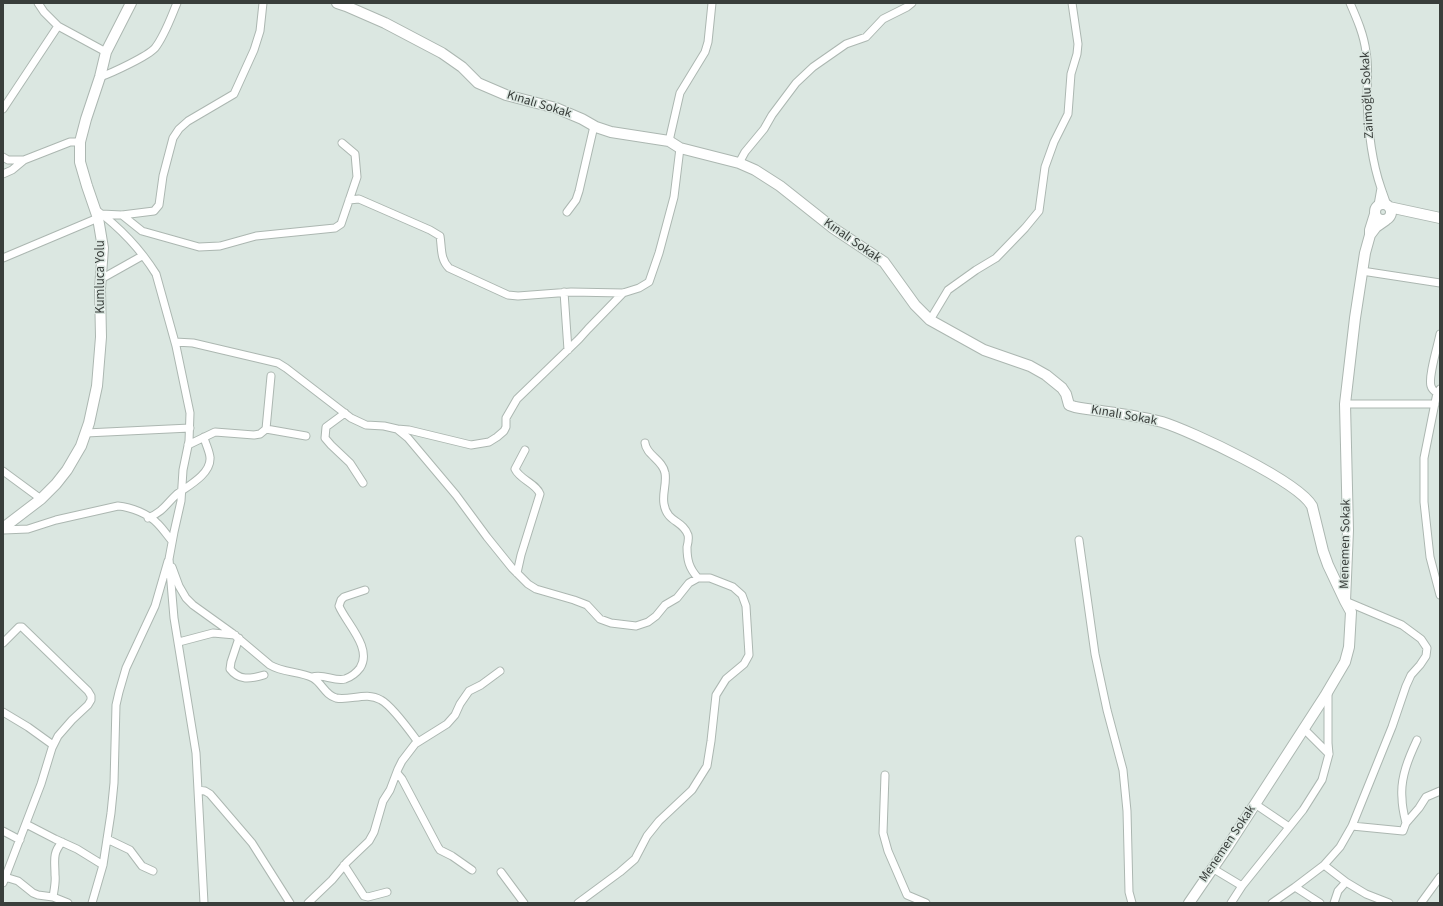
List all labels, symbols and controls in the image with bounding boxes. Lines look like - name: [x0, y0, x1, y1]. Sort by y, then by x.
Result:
- street label: Zaimoğlu Sokak: [1358, 51, 1378, 139]
- street label: Kınalı Sokak: [505, 88, 573, 122]
- street label: Kınalı Sokak: [820, 215, 884, 267]
- street label: Kumluca Yolu: [93, 240, 109, 314]
- street label: Kınalı Sokak: [1090, 403, 1158, 429]
- street label: Menemen Sokak: [1337, 499, 1355, 589]
- street label: Menemen Sokak: [1196, 802, 1260, 886]

